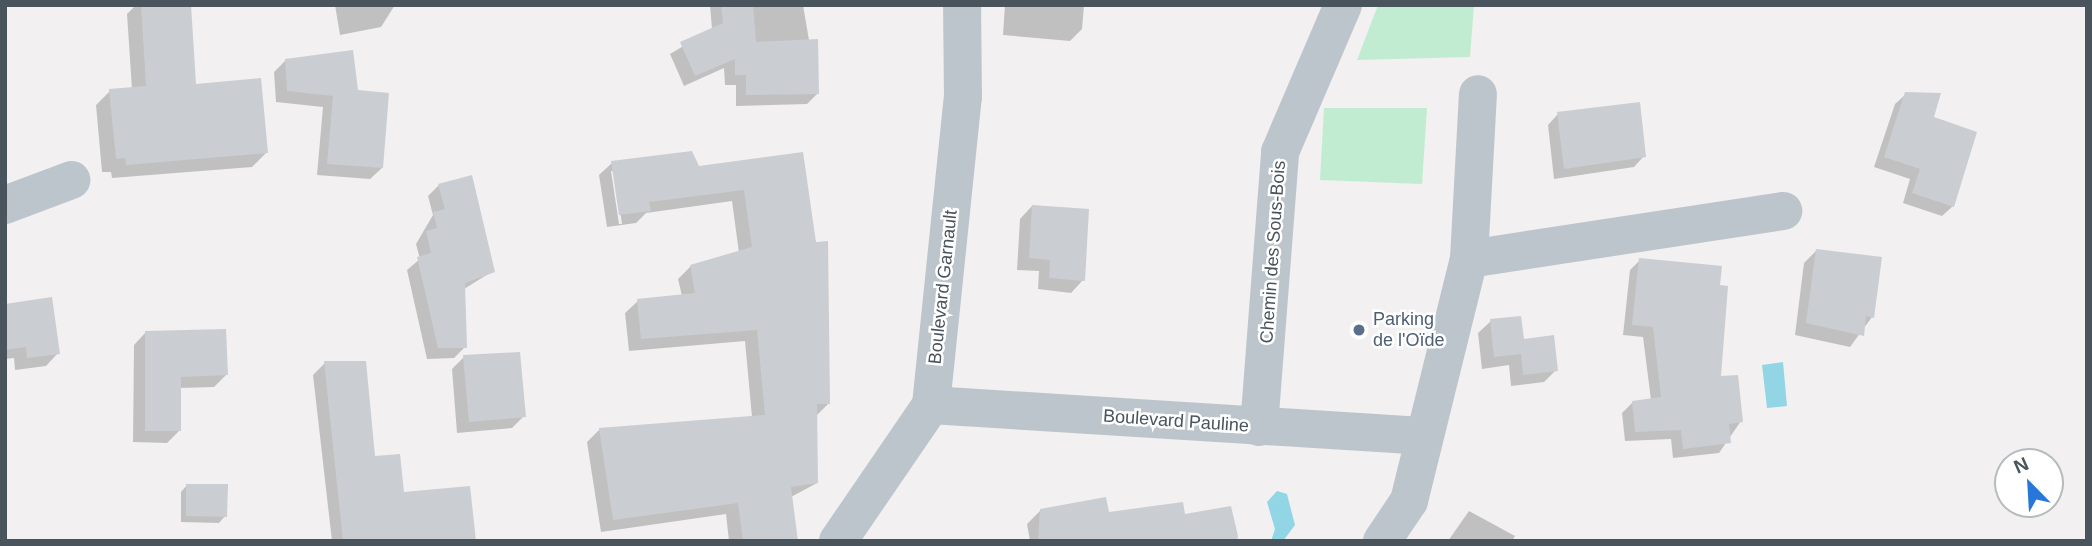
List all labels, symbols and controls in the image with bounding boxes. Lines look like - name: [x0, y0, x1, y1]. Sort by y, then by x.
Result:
- street label: Chemin des Sous-Bois: [1256, 160, 1290, 344]
- street label: Boulevard Garnault: [924, 209, 962, 365]
- place label: Parking de l'Oïde: [1373, 309, 1444, 352]
- marker: Parking de l'Oïde: [1351, 322, 1367, 338]
- street label: Boulevard Pauline: [1102, 405, 1250, 437]
- north arrow: [1994, 448, 2064, 518]
- text: N: [2011, 453, 2032, 478]

